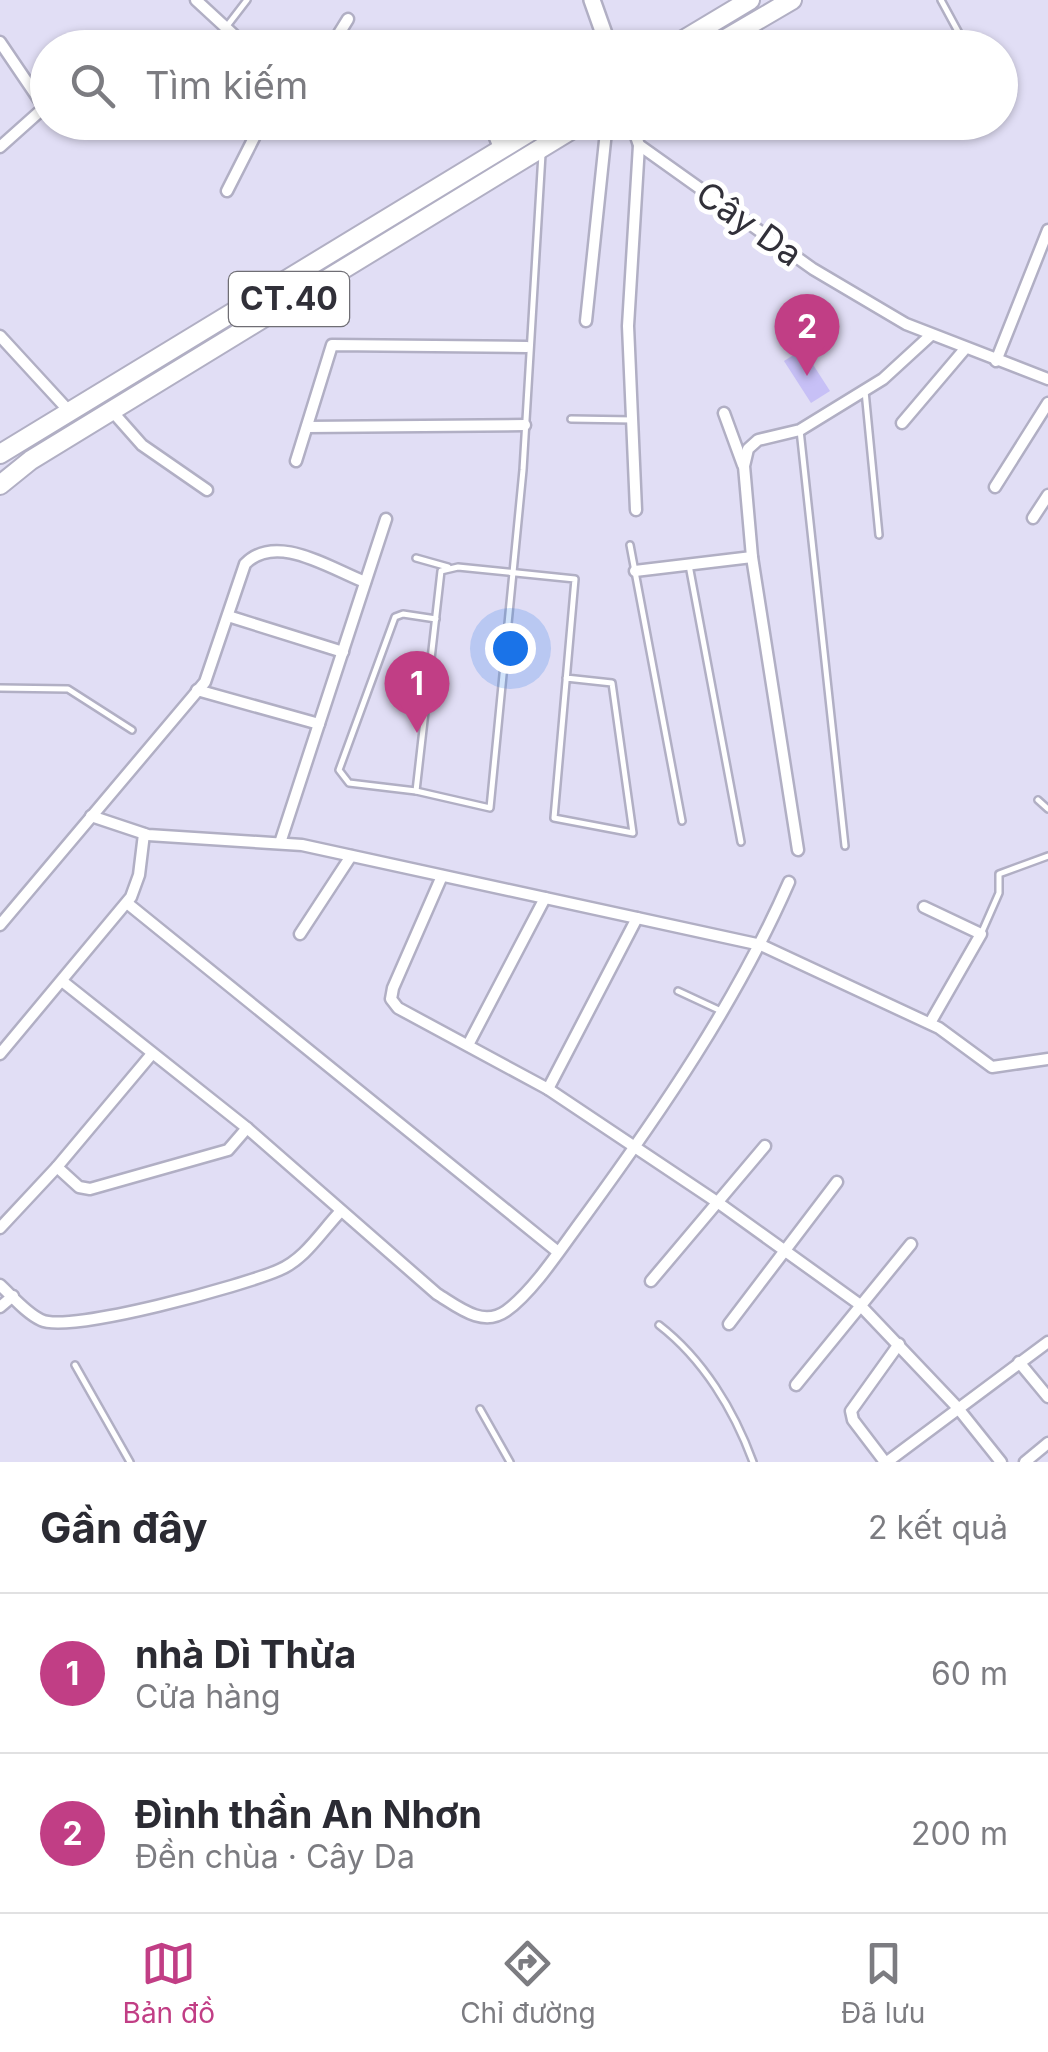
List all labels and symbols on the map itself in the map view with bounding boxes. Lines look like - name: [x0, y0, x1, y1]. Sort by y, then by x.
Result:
- street label: Cây Da: [689, 172, 810, 275]
- road number: CT.40: [229, 272, 349, 326]
- pin: 2: [774, 294, 840, 376]
- your location: [485, 623, 536, 674]
- pin: 1: [384, 650, 450, 733]

